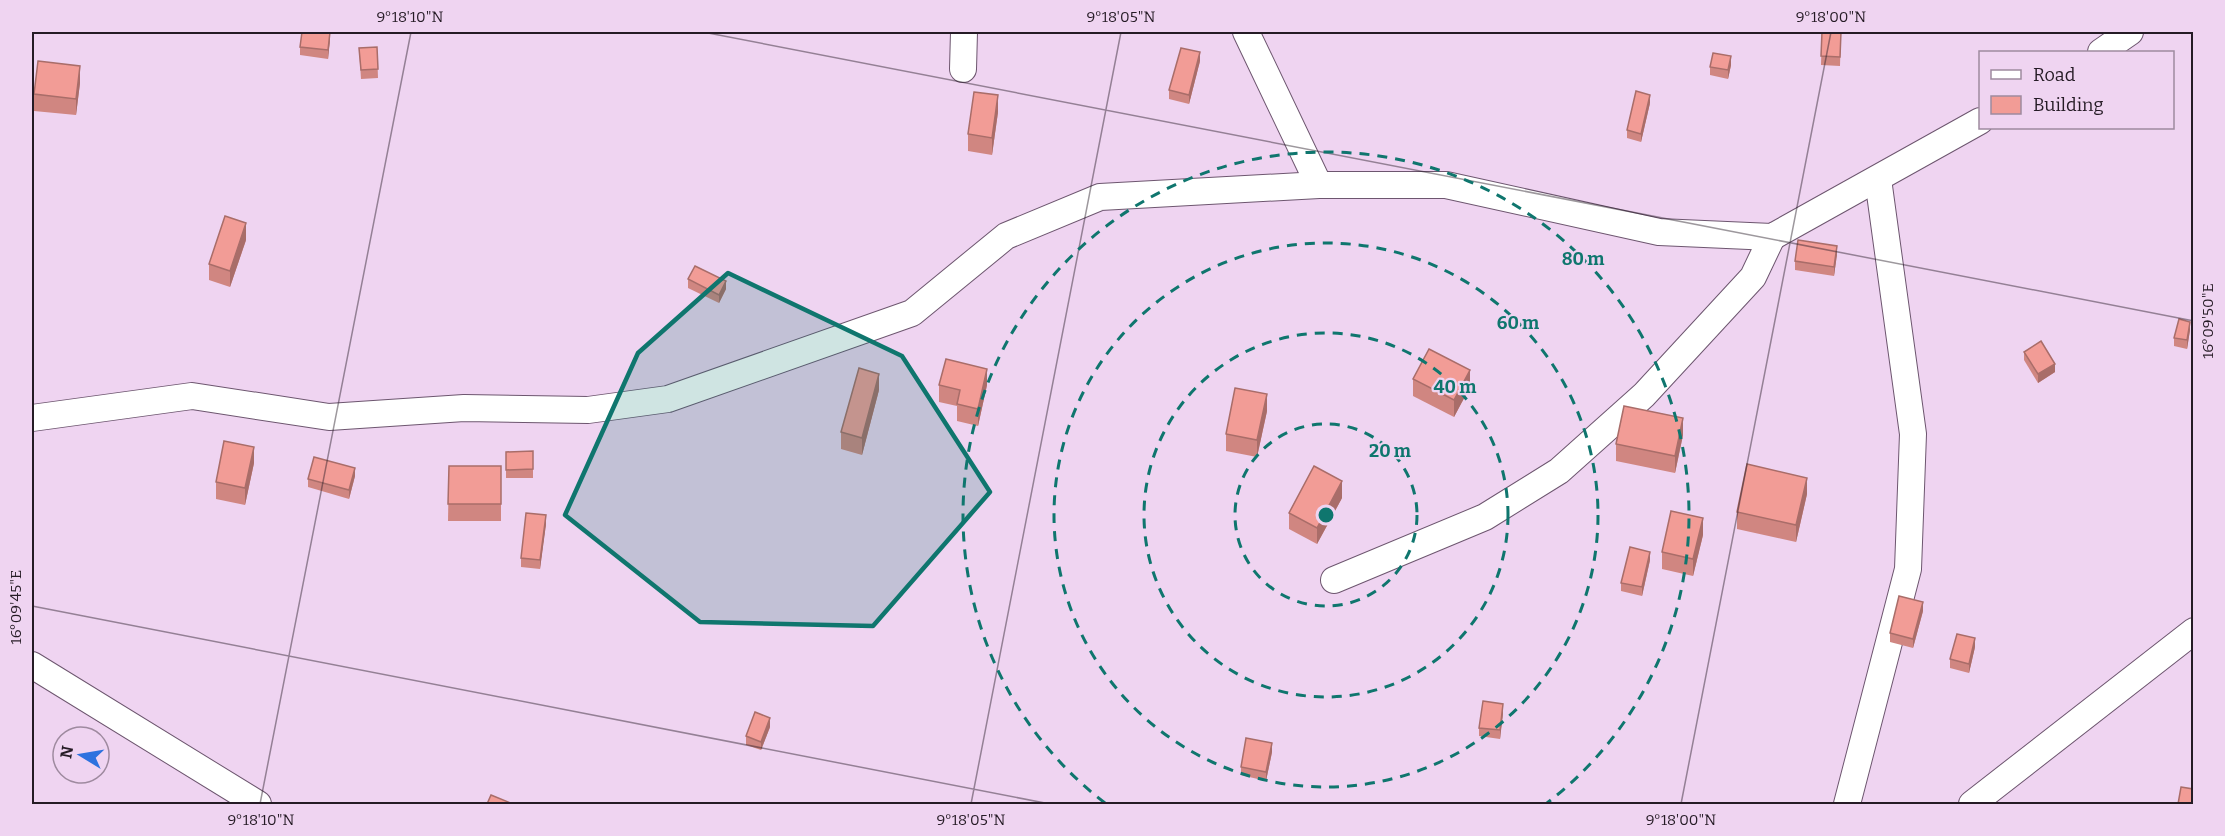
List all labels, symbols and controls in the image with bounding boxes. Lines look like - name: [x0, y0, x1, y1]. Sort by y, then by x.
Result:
- text: 9°18'10"N: [377, 8, 444, 26]
- text: 9°18'05"N: [1087, 8, 1155, 26]
- text: 9°18'00"N: [1796, 8, 1866, 26]
- legend: [1979, 51, 2174, 129]
- text: Road: [2033, 64, 2076, 86]
- text: Building: [2033, 94, 2104, 116]
- text: 80 m: [1562, 248, 1604, 270]
- text: 16°09'50"E: [2199, 283, 2217, 359]
- text: 60 m: [1497, 312, 1539, 334]
- text: 40 m: [1434, 376, 1476, 398]
- text: 20 m: [1369, 440, 1411, 462]
- centre of rings: [1316, 505, 1336, 525]
- text: 16°09'45"E: [7, 570, 25, 644]
- north arrow: [51, 725, 111, 785]
- text: N: [56, 744, 77, 760]
- text: 9°18'10"N: [228, 811, 295, 829]
- text: 9°18'05"N: [937, 811, 1005, 829]
- text: 9°18'00"N: [1646, 811, 1716, 829]

